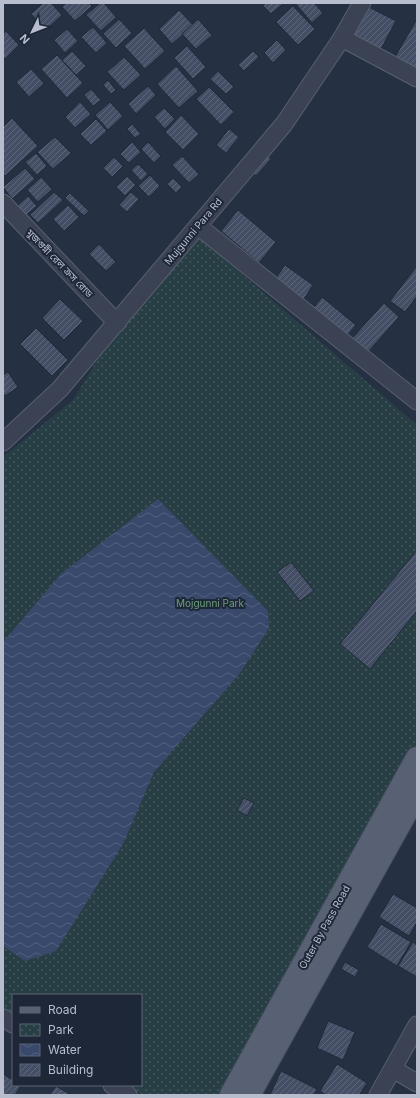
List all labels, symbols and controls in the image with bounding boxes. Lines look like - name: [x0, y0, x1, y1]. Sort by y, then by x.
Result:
- north arrow: [12, 12, 52, 52]
- text: N: [17, 31, 33, 47]
- street label: Mujgunni Para Rd: [162, 195, 224, 267]
- street label: মুজগুন্নী রেল ক্রস রোড: [23, 226, 96, 301]
- park label: Mojgunni Park: [176, 597, 244, 609]
- street label: Outer By Pass Road: [296, 883, 352, 971]
- legend: [12, 994, 142, 1086]
- text: Road: [48, 1002, 77, 1017]
- text: Park: [48, 1022, 74, 1037]
- text: Water: [48, 1042, 82, 1057]
- text: Building: [48, 1062, 93, 1077]

